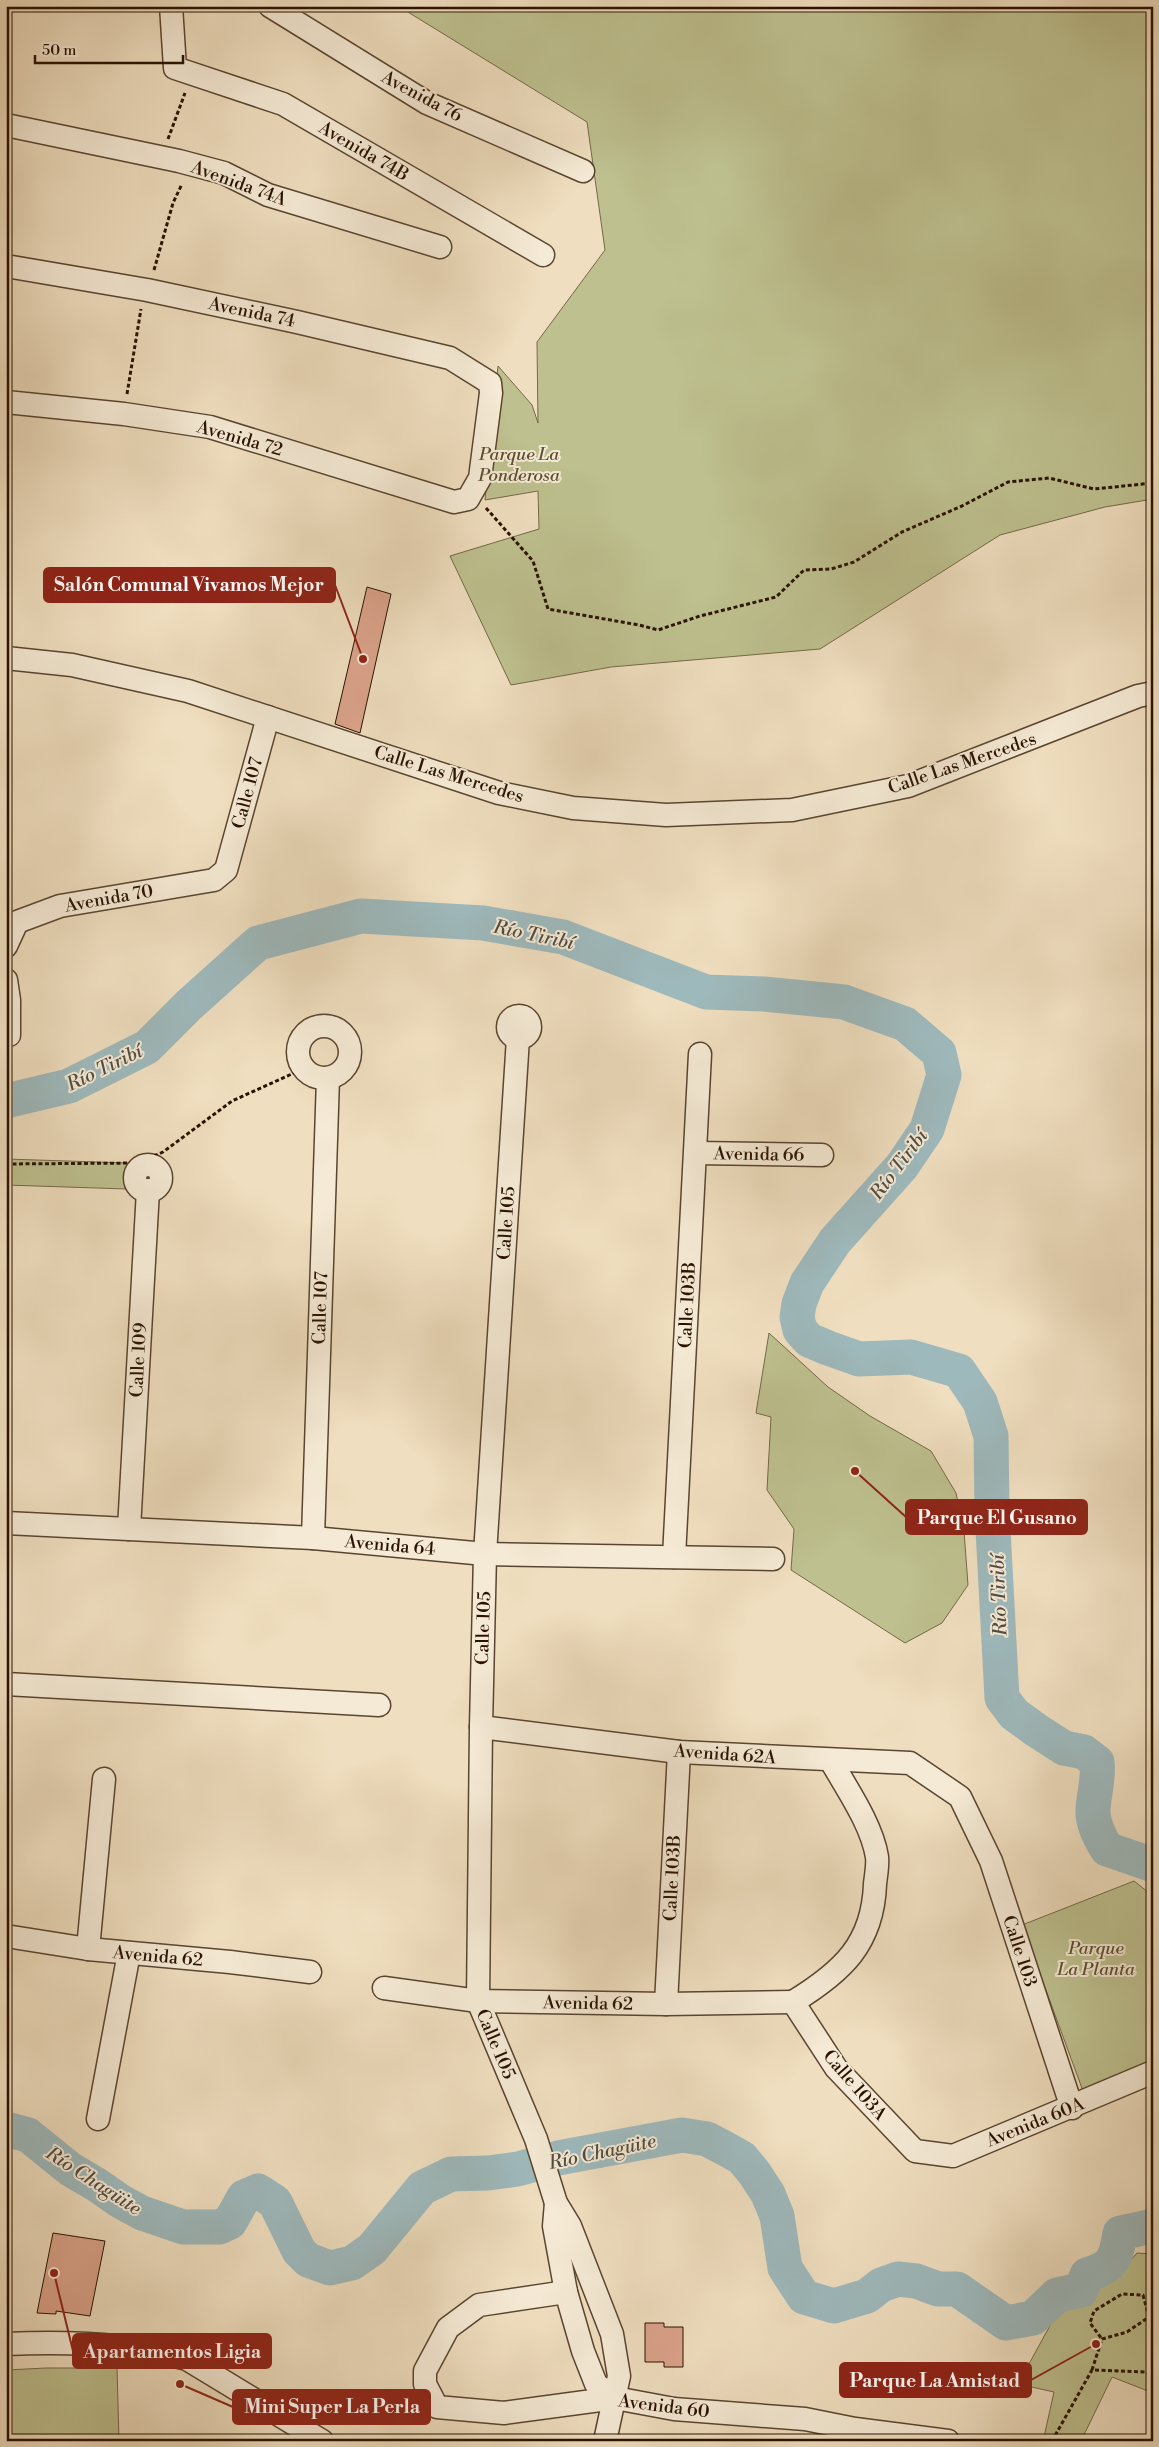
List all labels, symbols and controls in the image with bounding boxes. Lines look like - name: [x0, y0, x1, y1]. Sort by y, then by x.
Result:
- scale bar: [35, 32, 182, 64]
- text: 50 m: [42, 41, 76, 60]
- street label: Avenida 76: [376, 65, 466, 127]
- street label: Avenida 74B: [314, 116, 413, 186]
- street label: Avenida 74A: [187, 155, 290, 212]
- street label: Avenida 74: [206, 292, 297, 333]
- street label: Avenida 72: [193, 415, 285, 462]
- park label: Parque La Ponderosa: [477, 443, 561, 487]
- callout: Salón Comunal Vivamos Mejor: [44, 568, 335, 602]
- text: Salón Comunal Vivamos Mejor: [54, 573, 324, 597]
- street label: Calle Las Mercedes: [885, 727, 1040, 800]
- street label: Calle Las Mercedes: [371, 741, 527, 808]
- street label: Calle 107: [227, 755, 268, 831]
- street label: Avenida 70: [62, 879, 155, 918]
- water label: Río Tiribí: [490, 915, 578, 956]
- water label: Río Tiribí: [61, 1038, 148, 1097]
- water label: Río Tiribí: [864, 1123, 934, 1205]
- street label: Avenida 66: [712, 1142, 805, 1167]
- street label: Calle 105: [492, 1185, 521, 1261]
- street label: Calle 103B: [674, 1261, 701, 1349]
- street label: Calle 107: [308, 1271, 333, 1345]
- street label: Calle 109: [125, 1322, 152, 1398]
- callout: Parque El Gusano: [906, 1500, 1087, 1534]
- text: Parque El Gusano: [917, 1506, 1077, 1530]
- street label: Avenida 64: [343, 1530, 437, 1561]
- water label: Río Tiribí: [986, 1552, 1012, 1637]
- street label: Calle 105: [471, 1591, 496, 1665]
- street label: Avenida 62A: [672, 1739, 778, 1770]
- street label: Calle 103B: [659, 1834, 686, 1922]
- street label: Calle 103: [997, 1912, 1042, 1990]
- park label: Parque La Planta: [1056, 1937, 1136, 1981]
- street label: Avenida 62: [111, 1941, 204, 1972]
- street label: Avenida 62: [542, 1991, 633, 2016]
- street label: Calle 105: [471, 2006, 521, 2083]
- street label: Calle 103A: [818, 2045, 892, 2126]
- street label: Avenida 60A: [982, 2092, 1088, 2153]
- water label: Río Chagüite: [545, 2129, 658, 2175]
- water label: Río Chagüite: [40, 2141, 146, 2221]
- callout: Apartamentos Ligia: [73, 2334, 271, 2368]
- text: Apartamentos Ligia: [82, 2340, 262, 2364]
- callout: Parque La Amistad: [840, 2363, 1031, 2397]
- text: Parque La Amistad: [850, 2369, 1020, 2393]
- street label: Avenida 60: [616, 2389, 711, 2424]
- callout: Mini Super La Perla: [233, 2390, 430, 2424]
- text: Mini Super La Perla: [244, 2395, 421, 2419]

